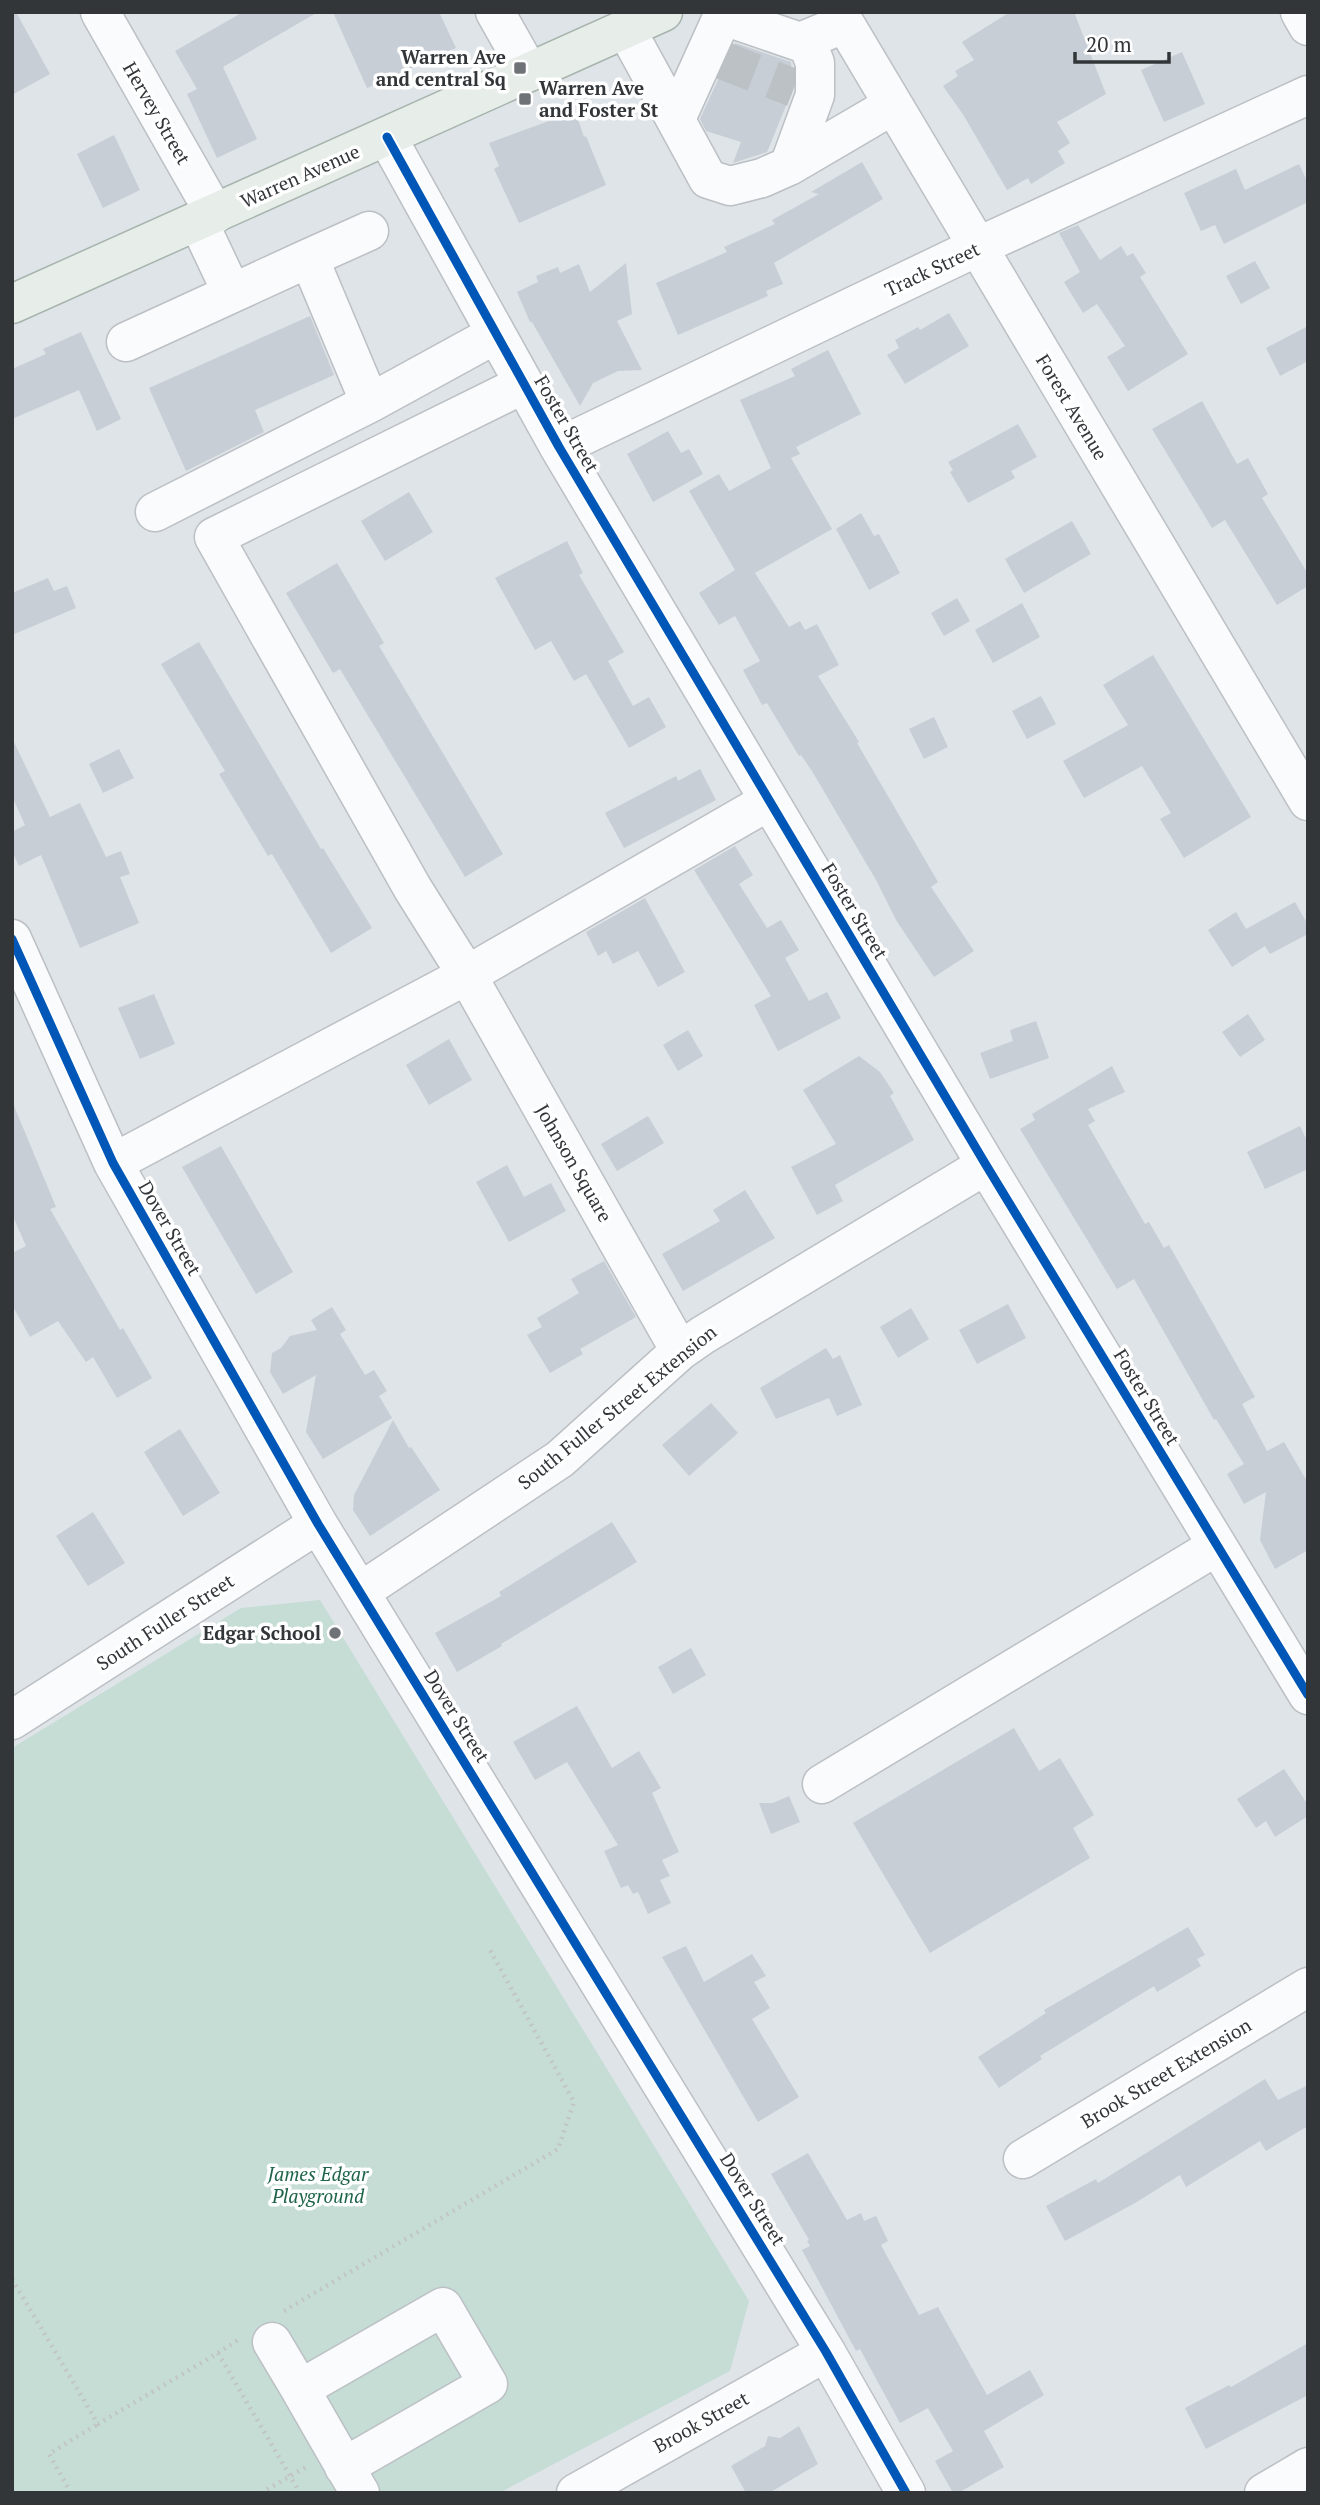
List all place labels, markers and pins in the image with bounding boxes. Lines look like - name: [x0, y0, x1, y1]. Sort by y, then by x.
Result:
- place label: Warren Ave and central Sq: [376, 44, 507, 91]
- marker: Warren Ave and central Sq: [512, 60, 528, 76]
- place label: Warren Ave and Foster St: [539, 75, 659, 122]
- marker: Warren Ave and Foster St: [517, 91, 533, 107]
- place label: Edgar School: [203, 1620, 321, 1645]
- marker: Edgar School: [327, 1625, 343, 1641]

